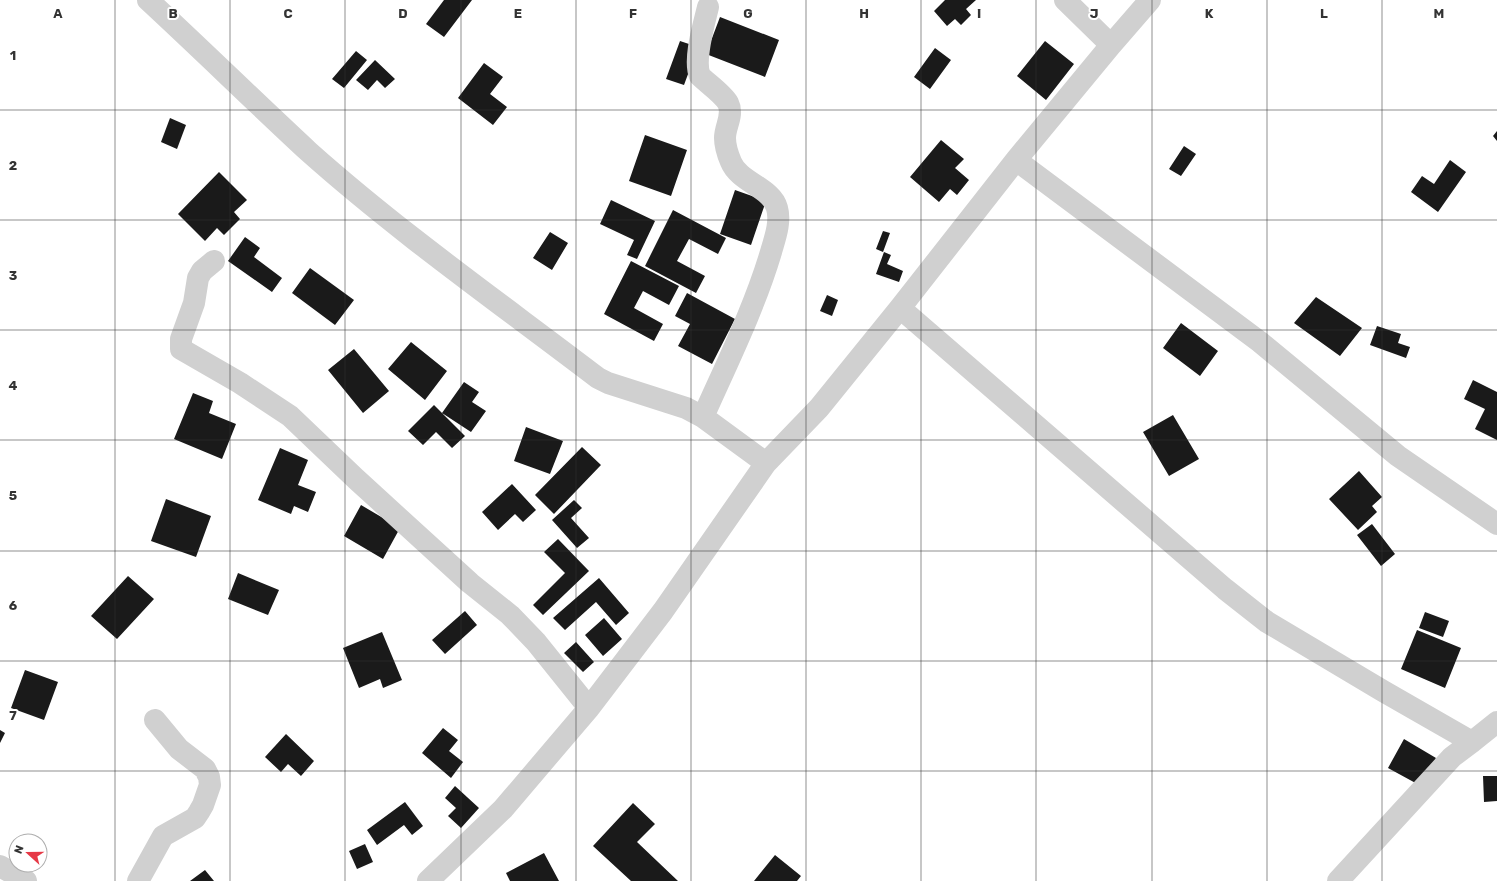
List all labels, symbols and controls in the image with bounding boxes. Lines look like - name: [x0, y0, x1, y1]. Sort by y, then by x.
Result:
- text: A: [53, 6, 63, 21]
- text: B: [168, 6, 178, 21]
- text: C: [283, 6, 293, 21]
- text: D: [398, 6, 408, 21]
- text: E: [514, 6, 522, 21]
- text: F: [629, 6, 637, 21]
- text: G: [743, 6, 753, 21]
- text: H: [859, 6, 869, 21]
- text: I: [977, 6, 981, 21]
- text: J: [1090, 6, 1098, 21]
- text: K: [1205, 6, 1214, 21]
- text: L: [1320, 6, 1328, 21]
- text: M: [1434, 6, 1444, 21]
- text: 1: [10, 48, 16, 63]
- text: 2: [9, 158, 17, 173]
- text: 3: [9, 268, 18, 283]
- text: 4: [9, 378, 18, 393]
- text: 5: [9, 488, 17, 503]
- text: 6: [9, 598, 18, 613]
- text: 7: [9, 708, 17, 723]
- north arrow: [8, 833, 48, 873]
- text: N: [12, 843, 27, 856]

